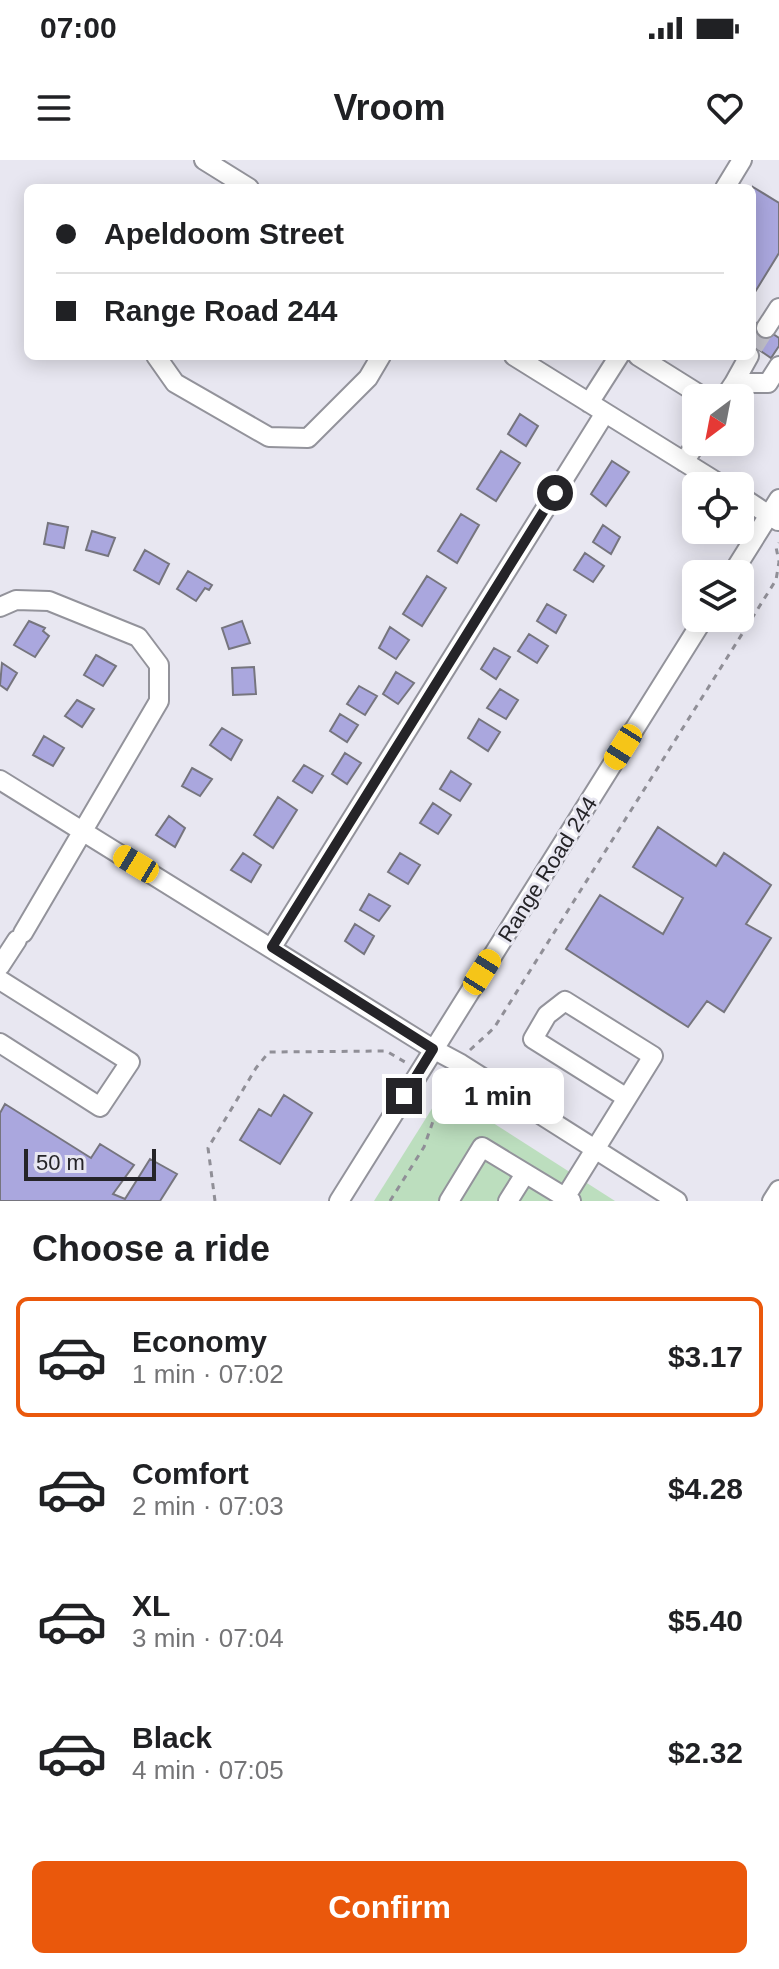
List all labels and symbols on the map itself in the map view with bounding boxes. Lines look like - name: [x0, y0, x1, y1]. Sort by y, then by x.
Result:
- north arrow: [682, 384, 754, 456]
- route start: [537, 475, 573, 511]
- car: [600, 720, 646, 774]
- street label: Range Road 244: [493, 792, 602, 946]
- car: [109, 841, 163, 887]
- car: [459, 945, 505, 999]
- callout: 1 min: [432, 1068, 564, 1124]
- route end: [386, 1078, 422, 1114]
- scale bar: [24, 1145, 156, 1181]

